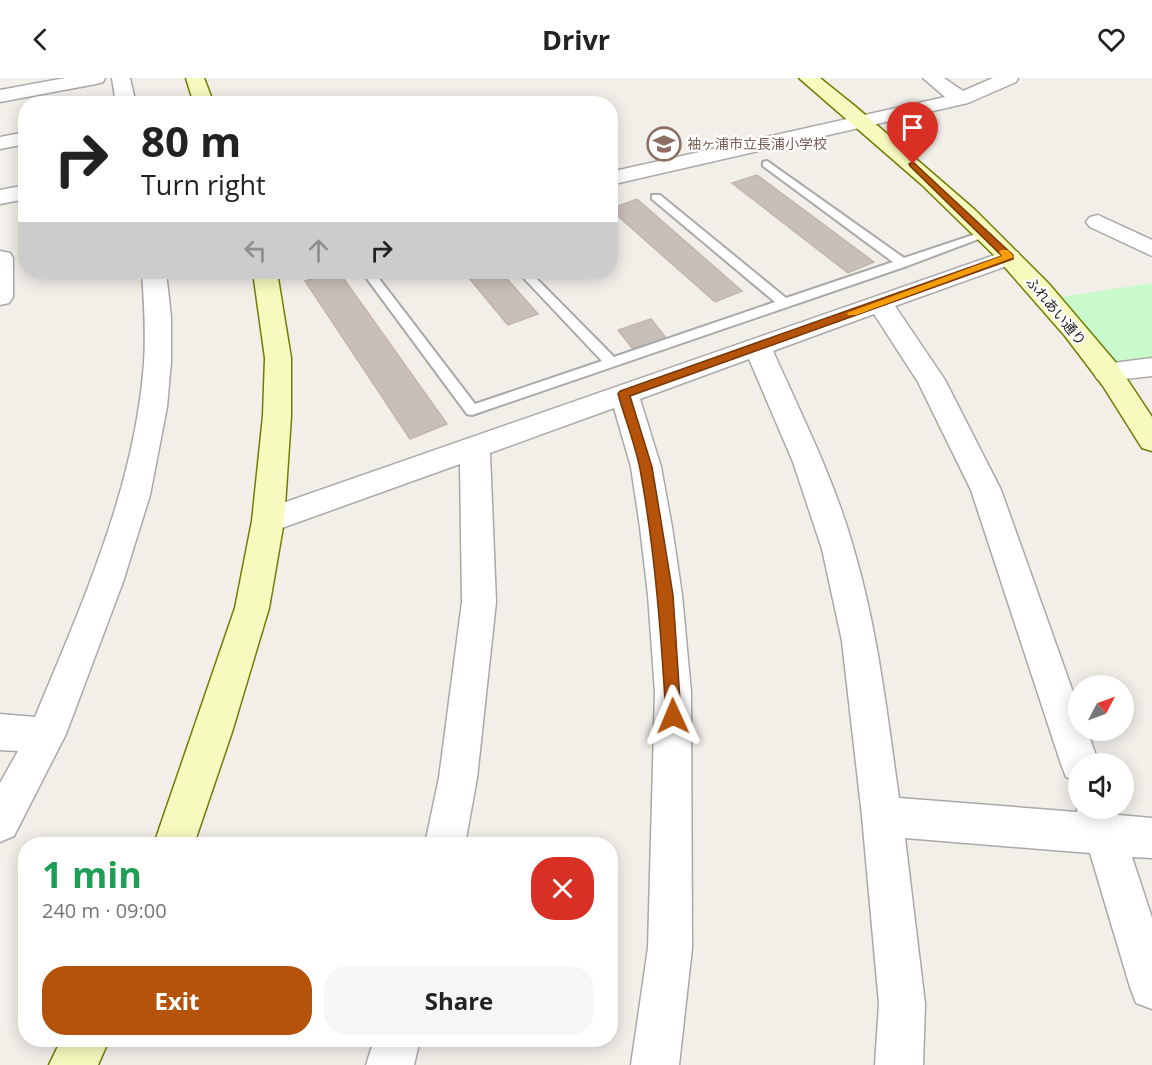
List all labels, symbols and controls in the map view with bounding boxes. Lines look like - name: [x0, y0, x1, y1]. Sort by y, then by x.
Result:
- text: Drivr: [542, 21, 610, 58]
- icon: back: [24, 23, 57, 56]
- icon: heart: [1095, 23, 1128, 56]
- pin: [887, 102, 938, 164]
- icon: arrive: [896, 111, 929, 144]
- text: 80 m: [141, 112, 241, 169]
- icon: right: [42, 120, 120, 198]
- school or university icon: 袖ヶ浦市立長浦小学校: [646, 126, 682, 162]
- place label: 袖ヶ浦市立長浦小学校: [687, 134, 827, 153]
- text: Turn right: [141, 166, 266, 203]
- icon: left: [239, 234, 272, 267]
- icon: ahead: [302, 234, 335, 267]
- icon: right: [365, 234, 398, 267]
- street label: ふれあい通り: [1022, 272, 1091, 349]
- north arrow: [1068, 675, 1134, 741]
- map controls: [1068, 675, 1134, 819]
- position arrow: [641, 684, 705, 748]
- button: sound: [1068, 753, 1134, 819]
- text: 1 min: [42, 850, 142, 899]
- button: close: [531, 857, 594, 920]
- text: 240 m · 09:00: [42, 897, 167, 924]
- button: Exit: [42, 966, 312, 1035]
- button: Share: [324, 966, 594, 1035]

